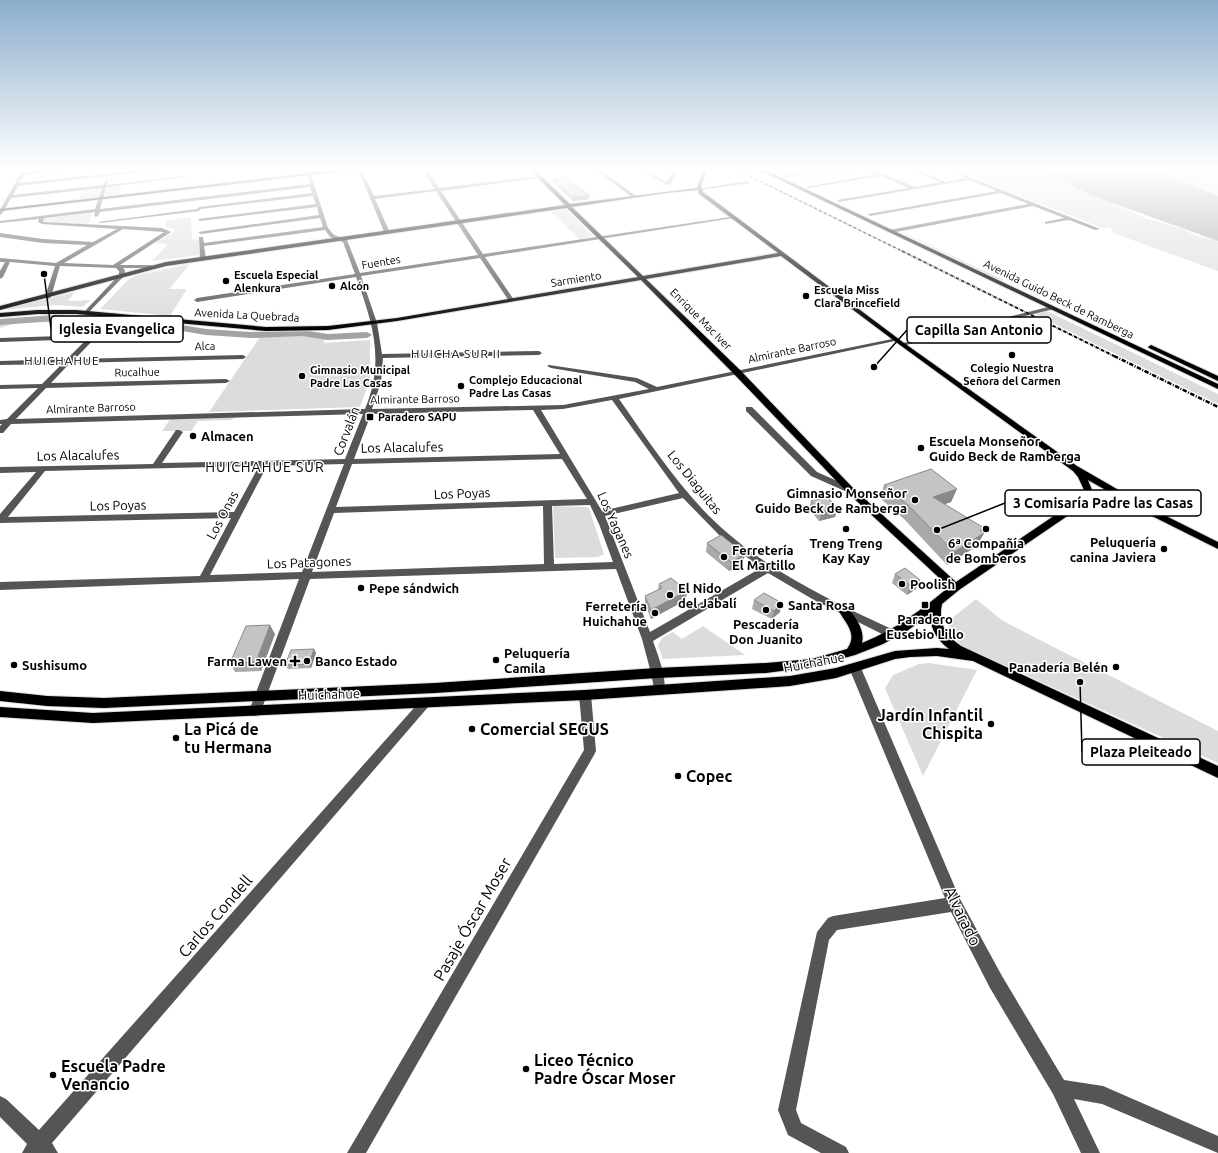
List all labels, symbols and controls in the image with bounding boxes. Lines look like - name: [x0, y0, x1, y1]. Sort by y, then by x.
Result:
- street label: Fuentes: [361, 253, 402, 271]
- street label: Avenida Guido Beck de Ramberga: [982, 257, 1136, 341]
- place label: Escuela Especial Alenkura: [234, 269, 319, 294]
- street label: Sarmiento: [550, 269, 602, 289]
- marker: Escuela Especial Alenkura: [221, 276, 231, 286]
- place label: Alcón: [340, 280, 369, 292]
- marker: Alcón: [327, 281, 337, 291]
- place label: Escuela Miss Clara Brincefield: [814, 284, 900, 309]
- street label: Enrique Mac Iver: [668, 286, 735, 353]
- marker: Escuela Miss Clara Brincefield: [801, 291, 811, 301]
- street label: Avenida La Quebrada: [194, 306, 300, 324]
- callout: Iglesia Evangelica: [51, 316, 183, 342]
- callout: Capilla San Antonio: [907, 317, 1051, 343]
- text: Iglesia Evangelica: [59, 321, 175, 337]
- text: Capilla San Antonio: [915, 322, 1043, 338]
- street label: Almirante Barroso: [747, 335, 837, 365]
- street label: Alca: [195, 340, 215, 352]
- district label: HUICHA SUR II: [411, 347, 501, 360]
- marker: Colegio Nuestra Señora del Carmen: [1007, 350, 1017, 360]
- district label: HUICHAHUE: [24, 354, 100, 367]
- place label: Colegio Nuestra Señora del Carmen: [963, 362, 1061, 387]
- place label: Gimnasio Municipal Padre Las Casas: [310, 364, 411, 389]
- street label: Rucalhue: [114, 366, 160, 378]
- marker: Gimnasio Municipal Padre Las Casas: [297, 371, 307, 381]
- place label: Complejo Educacional Padre Las Casas: [469, 374, 583, 399]
- marker: Complejo Educacional Padre Las Casas: [456, 381, 466, 391]
- street label: Almirante Barroso: [370, 392, 460, 406]
- street label: Almirante Barroso: [46, 400, 136, 416]
- street label: Corvalán: [330, 405, 362, 457]
- place label: Paradero SAPU: [378, 411, 456, 423]
- marker: Paradero SAPU: [365, 412, 375, 422]
- place label: Almacen: [201, 429, 254, 443]
- marker: Almacen: [188, 431, 198, 441]
- place label: Escuela Monseñor Guido Beck de Ramberga: [929, 434, 1081, 463]
- street label: Los Alacalufes: [361, 439, 444, 455]
- marker: Escuela Monseñor Guido Beck de Ramberga: [916, 443, 926, 453]
- street label: Los Alacalufes: [37, 447, 120, 463]
- street label: Los Diaguitas: [665, 448, 725, 517]
- district label: HUICHAHUE SUR: [205, 459, 325, 475]
- street label: Los Poyas: [433, 485, 491, 501]
- place label: Gimnasio Monseñor Guido Beck de Ramberga: [755, 486, 908, 515]
- street label: Los Onas: [203, 488, 241, 542]
- street label: Los Yaganes: [595, 490, 637, 561]
- callout: 3 Comisaría Padre las Casas: [1005, 490, 1201, 516]
- marker: Gimnasio Monseñor Guido Beck de Ramberga: [910, 495, 920, 505]
- text: 3 Comisaría Padre las Casas: [1013, 495, 1194, 511]
- street label: Los Poyas: [90, 498, 147, 512]
- marker: Treng Treng Kay Kay: [841, 524, 851, 534]
- marker: 6ª Compañía de Bomberos: [981, 524, 991, 534]
- place label: Peluquería canina Javiera: [1070, 535, 1156, 564]
- place label: Treng Treng Kay Kay: [809, 536, 883, 565]
- place label: 6ª Compañía de Bomberos: [946, 536, 1026, 565]
- place label: Ferretería El Martillo: [732, 543, 796, 572]
- marker: Peluquería canina Javiera: [1159, 544, 1169, 554]
- marker: Ferretería El Martillo: [719, 552, 729, 562]
- street label: Los Patagones: [267, 554, 352, 570]
- place label: Poolish: [910, 577, 955, 591]
- marker: Poolish: [897, 579, 907, 589]
- place label: Pepe sándwich: [369, 581, 459, 595]
- place label: El Nido del Jabalí: [678, 581, 737, 610]
- marker: Pepe sándwich: [356, 583, 366, 593]
- marker: El Nido del Jabalí: [665, 590, 675, 600]
- place label: Santa Rosa: [788, 598, 855, 612]
- place label: Ferretería Huichahue: [583, 599, 647, 628]
- marker: Santa Rosa: [775, 600, 785, 610]
- marker: Paradero Eusebio Lillo: [920, 600, 930, 610]
- marker: Pescadería Don Juanito: [761, 605, 771, 615]
- marker: Ferretería Huichahue: [650, 608, 660, 618]
- place label: Paradero Eusebio Lillo: [886, 612, 964, 641]
- place label: Pescadería Don Juanito: [729, 617, 803, 646]
- place label: Peluquería Camila: [504, 646, 570, 675]
- street label: Huichahue: [782, 649, 846, 675]
- place label: Farma Lawen: [207, 654, 287, 668]
- place label: Banco Estado: [315, 654, 397, 668]
- marker: Peluquería Camila: [491, 655, 501, 665]
- marker: Farma Lawen: [290, 656, 300, 666]
- marker: Banco Estado: [302, 656, 312, 666]
- place label: Sushisumo: [22, 658, 87, 672]
- marker: Sushisumo: [9, 660, 19, 670]
- place label: Panadería Belén: [1009, 660, 1108, 674]
- marker: Panadería Belén: [1111, 662, 1121, 672]
- street label: Huichahue: [298, 686, 360, 702]
- place label: Jardín Infantil Chispita: [877, 706, 983, 742]
- marker: Jardín Infantil Chispita: [986, 719, 996, 729]
- place label: La Picá de tu Hermana: [184, 720, 272, 756]
- place label: Comercial SEGUS: [480, 720, 609, 738]
- marker: Comercial SEGUS: [467, 724, 477, 734]
- marker: La Picá de tu Hermana: [171, 733, 181, 743]
- callout: Plaza Pleiteado: [1082, 739, 1200, 765]
- text: Plaza Pleiteado: [1090, 744, 1192, 760]
- place label: Copec: [686, 767, 733, 785]
- marker: Copec: [673, 771, 683, 781]
- street label: Pasaje Óscar Moser: [429, 854, 515, 984]
- street label: Carlos Condell: [174, 871, 256, 961]
- street label: Alvarado: [941, 883, 985, 949]
- place label: Liceo Técnico Padre Óscar Moser: [534, 1051, 676, 1087]
- place label: Escuela Padre Venancio: [61, 1057, 166, 1093]
- marker: Liceo Técnico Padre Óscar Moser: [521, 1064, 531, 1074]
- marker: Escuela Padre Venancio: [48, 1070, 58, 1080]

